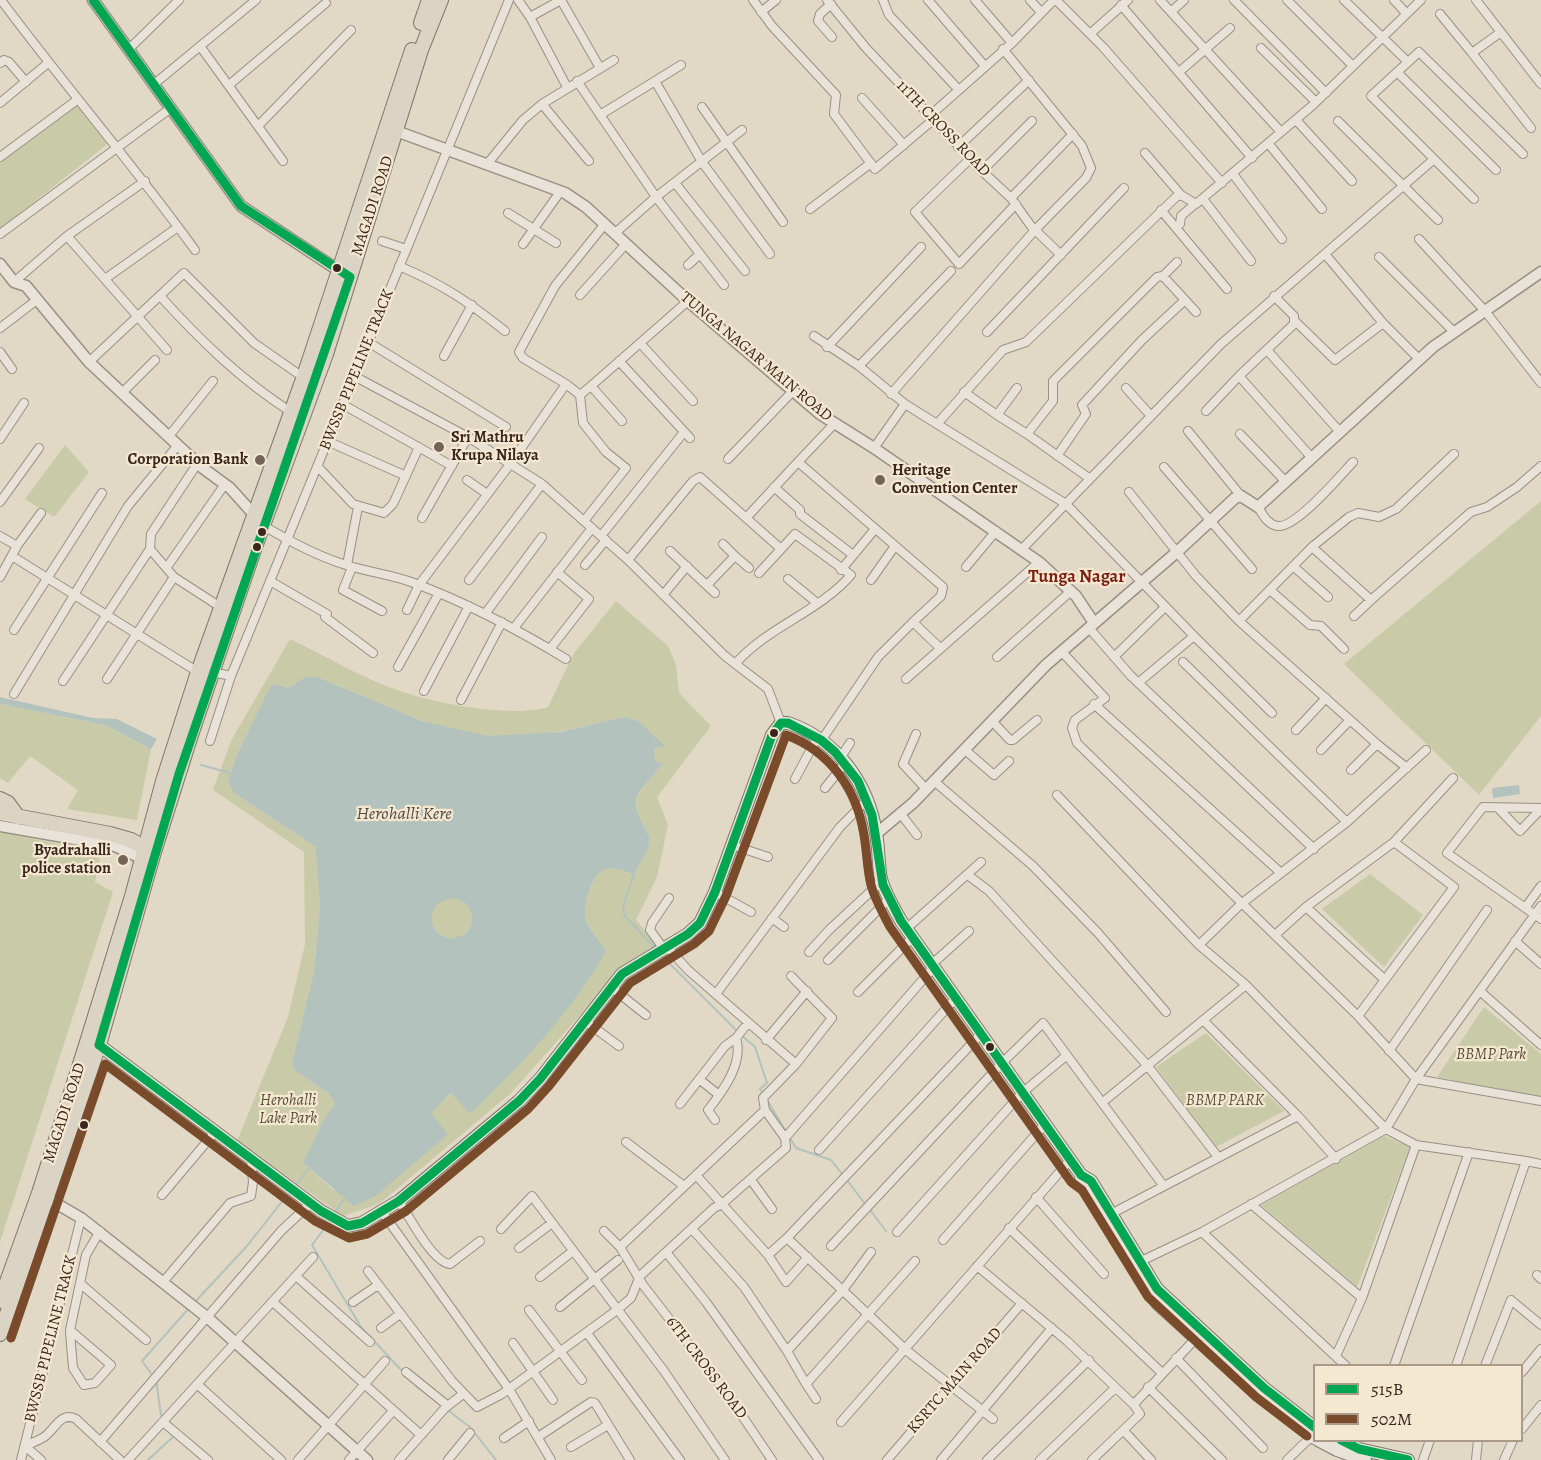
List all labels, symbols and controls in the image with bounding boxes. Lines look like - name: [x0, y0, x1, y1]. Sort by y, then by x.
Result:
- street label: 11TH CROSS ROAD: [892, 77, 994, 181]
- street label: MAGADI ROAD: [348, 154, 398, 258]
- unlabelled marker: [331, 262, 343, 274]
- street label: BWSSB PIPELINE TRACK: [316, 287, 398, 453]
- street label: TUNGA NAGAR MAIN ROAD: [676, 288, 836, 426]
- place label: Sri Mathru Krupa Nilaya: [451, 428, 539, 466]
- marker: Sri Mathru Krupa Nilaya: [432, 440, 446, 454]
- place label: Corporation Bank: [128, 450, 248, 470]
- marker: Corporation Bank: [253, 453, 267, 467]
- place label: Heritage Convention Center: [892, 461, 1018, 499]
- marker: Heritage Convention Center: [873, 473, 887, 487]
- unlabelled marker: [256, 526, 268, 538]
- unlabelled marker: [251, 541, 263, 553]
- district label: Tunga Nagar: [1028, 567, 1126, 589]
- unlabelled marker: [768, 727, 780, 739]
- water label: Herohalli Kere: [356, 804, 452, 826]
- place label: Byadrahalli police station: [22, 841, 111, 879]
- marker: Byadrahalli police station: [116, 853, 130, 867]
- unlabelled marker: [984, 1041, 996, 1053]
- park label: BBMP Park: [1456, 1045, 1526, 1065]
- street label: MAGADI ROAD: [40, 1061, 90, 1165]
- park label: Herohalli Lake Park: [259, 1091, 317, 1129]
- park label: BBMP PARK: [1186, 1091, 1264, 1111]
- unlabelled marker: [78, 1119, 90, 1131]
- street label: BWSSB PIPELINE TRACK: [21, 1253, 81, 1425]
- street label: 6TH CROSS ROAD: [661, 1313, 751, 1423]
- street label: KSRTC MAIN ROAD: [904, 1324, 1006, 1438]
- legend: [1313, 1364, 1523, 1442]
- text: 515B: [1371, 1377, 1403, 1401]
- text: 502M: [1371, 1407, 1412, 1431]

